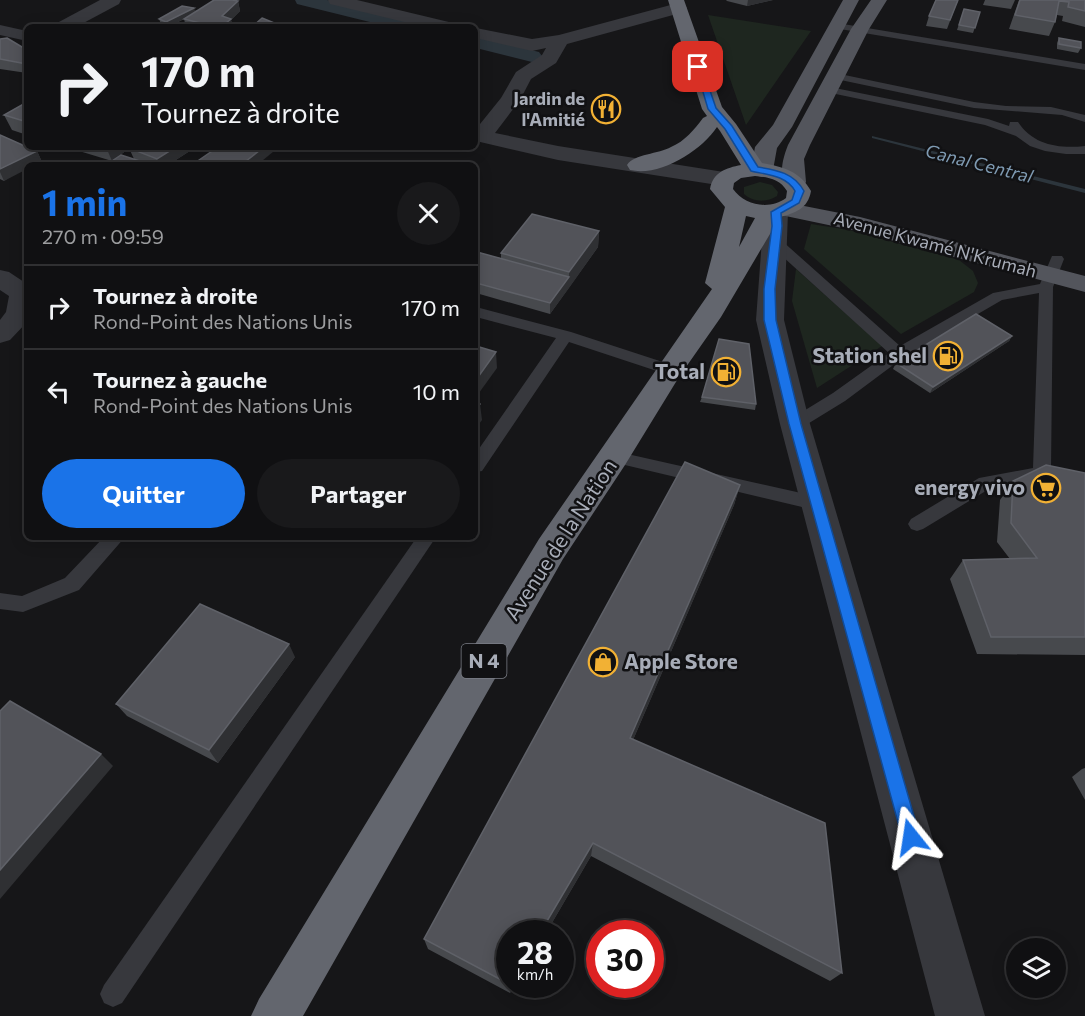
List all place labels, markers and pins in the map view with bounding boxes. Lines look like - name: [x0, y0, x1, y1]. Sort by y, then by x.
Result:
- pin: [672, 41, 723, 92]
- place label: Jardin de l'Amitié: [513, 87, 585, 130]
- restaurant icon: Jardin de l'Amitié: [590, 93, 622, 125]
- fuel station icon: Station shel: [932, 340, 964, 372]
- place label: Station shel: [813, 342, 927, 367]
- fuel station icon: Total: [710, 356, 742, 388]
- place label: Total: [655, 358, 705, 383]
- supermarket icon: energy vivo: [1030, 472, 1062, 504]
- place label: energy vivo: [914, 474, 1025, 499]
- shop icon: Apple Store: [587, 646, 619, 678]
- place label: Apple Store: [624, 648, 738, 673]

